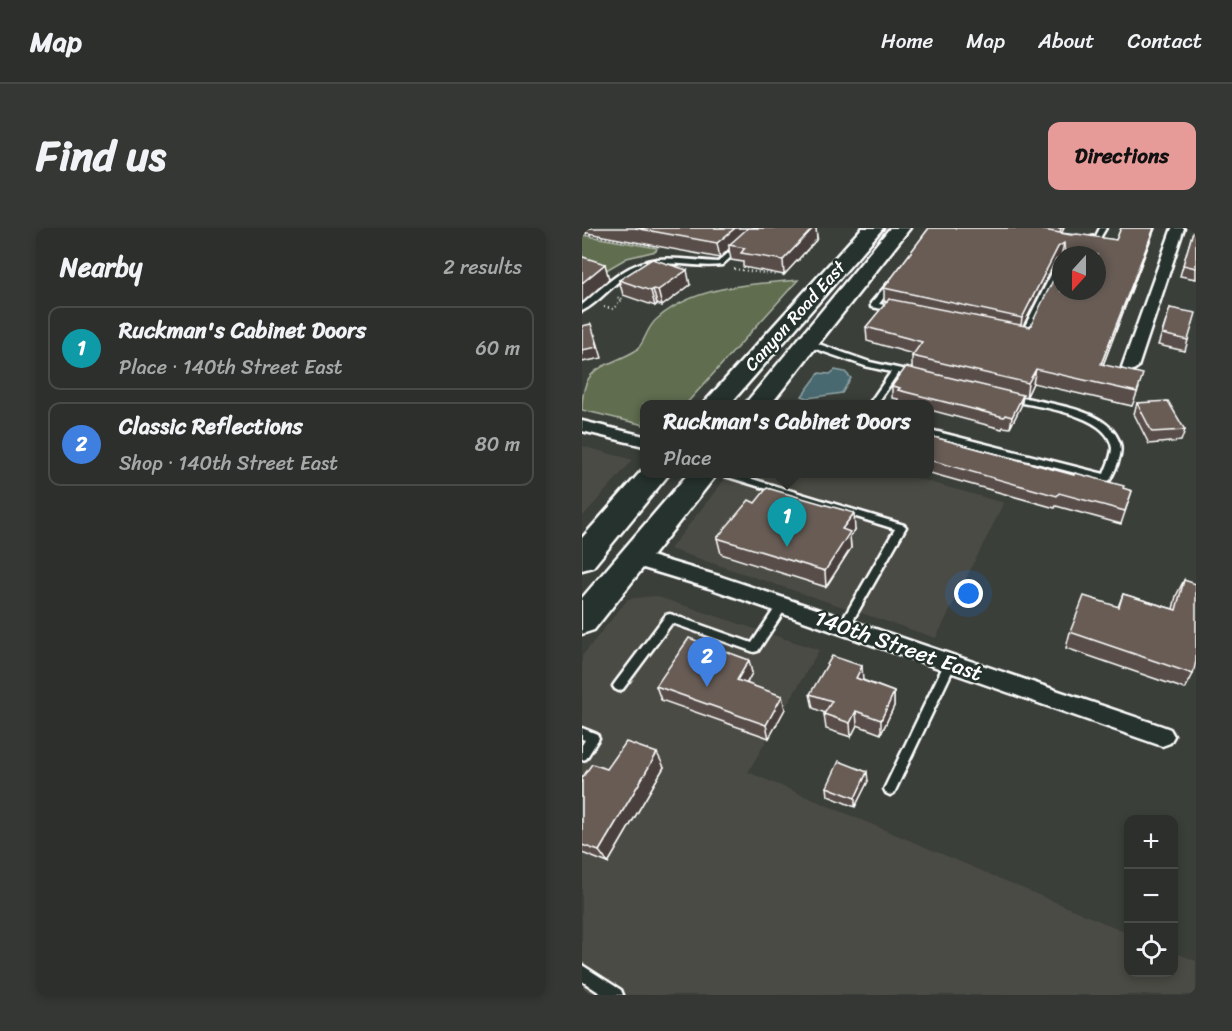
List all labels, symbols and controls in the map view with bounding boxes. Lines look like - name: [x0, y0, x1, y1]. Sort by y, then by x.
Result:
- text: Map: [30, 17, 82, 66]
- text: Home: [881, 22, 933, 60]
- text: Map: [966, 22, 1005, 60]
- text: About: [1038, 22, 1095, 60]
- text: Contact: [1128, 22, 1202, 60]
- text: Find us: [36, 119, 166, 193]
- button: Directions: [1048, 122, 1196, 190]
- text: Nearby: [60, 244, 142, 290]
- north arrow: [1052, 246, 1106, 300]
- text: 2 results: [443, 250, 522, 285]
- street label: Canyon Road East: [736, 253, 854, 379]
- text: Ruckman's Cabinet Doors: [119, 311, 366, 350]
- text: 1: [77, 331, 86, 366]
- text: 60 m: [475, 331, 520, 366]
- text: Place · 140th Street East: [119, 350, 342, 385]
- popup: [640, 400, 934, 478]
- text: Ruckman's Cabinet Doors: [663, 402, 911, 441]
- text: Classic Reflections: [119, 407, 303, 446]
- text: 2: [76, 427, 87, 462]
- text: 80 m: [475, 427, 520, 462]
- text: Place: [663, 441, 712, 476]
- text: Shop · 140th Street East: [119, 446, 338, 481]
- pin: 1: [768, 498, 806, 547]
- your location: [954, 579, 983, 608]
- street label: 140th Street East: [810, 598, 989, 693]
- pin: 2: [688, 638, 726, 687]
- map controls: [1124, 815, 1178, 977]
- button: +: [1124, 815, 1178, 869]
- button: −: [1124, 869, 1178, 923]
- button: locate: [1124, 923, 1178, 977]

